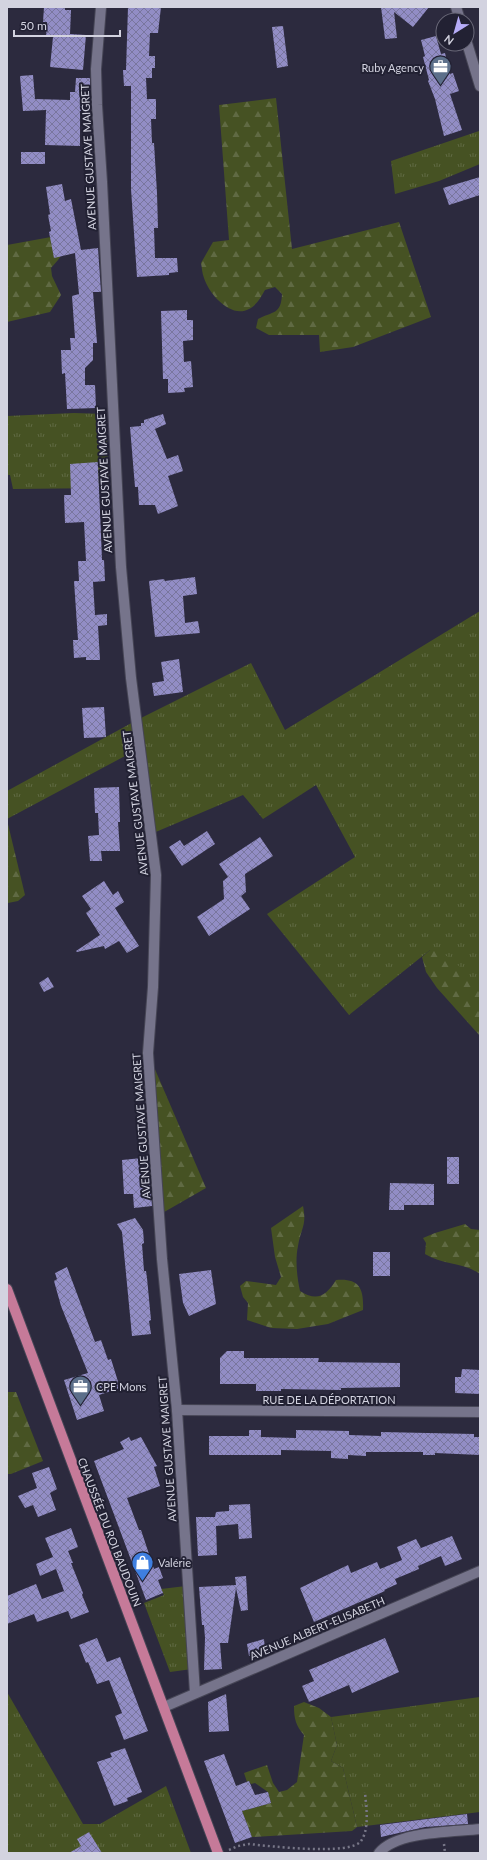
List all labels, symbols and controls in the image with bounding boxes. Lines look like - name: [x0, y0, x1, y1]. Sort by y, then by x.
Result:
- scale bar: [14, 12, 120, 38]
- north arrow: [435, 12, 475, 52]
- text: 50 m: [20, 18, 47, 33]
- text: N: [441, 33, 456, 48]
- office icon: Ruby Agency: [427, 54, 453, 87]
- place label: Ruby Agency: [361, 61, 424, 74]
- street label: AVENUE GUSTAVE MAIGRET: [78, 83, 98, 230]
- street label: AVENUE GUSTAVE MAIGRET: [94, 406, 114, 553]
- street label: AVENUE GUSTAVE MAIGRET: [120, 729, 150, 876]
- street label: AVENUE GUSTAVE MAIGRET: [129, 1052, 153, 1199]
- office icon: CPE Mons: [67, 1373, 93, 1406]
- street label: AVENUE GUSTAVE MAIGRET: [155, 1375, 179, 1522]
- place label: CPE Mons: [96, 1380, 147, 1393]
- street label: RUE DE LA DÉPORTATION: [262, 1393, 396, 1406]
- street label: CHAUSSÉE DU ROI BAUDOUIN: [76, 1456, 144, 1608]
- shop icon: Valérie: [129, 1549, 155, 1582]
- place label: Valérie: [158, 1556, 191, 1569]
- street label: AVENUE ALBERT-ELISABETH: [247, 1594, 387, 1662]

